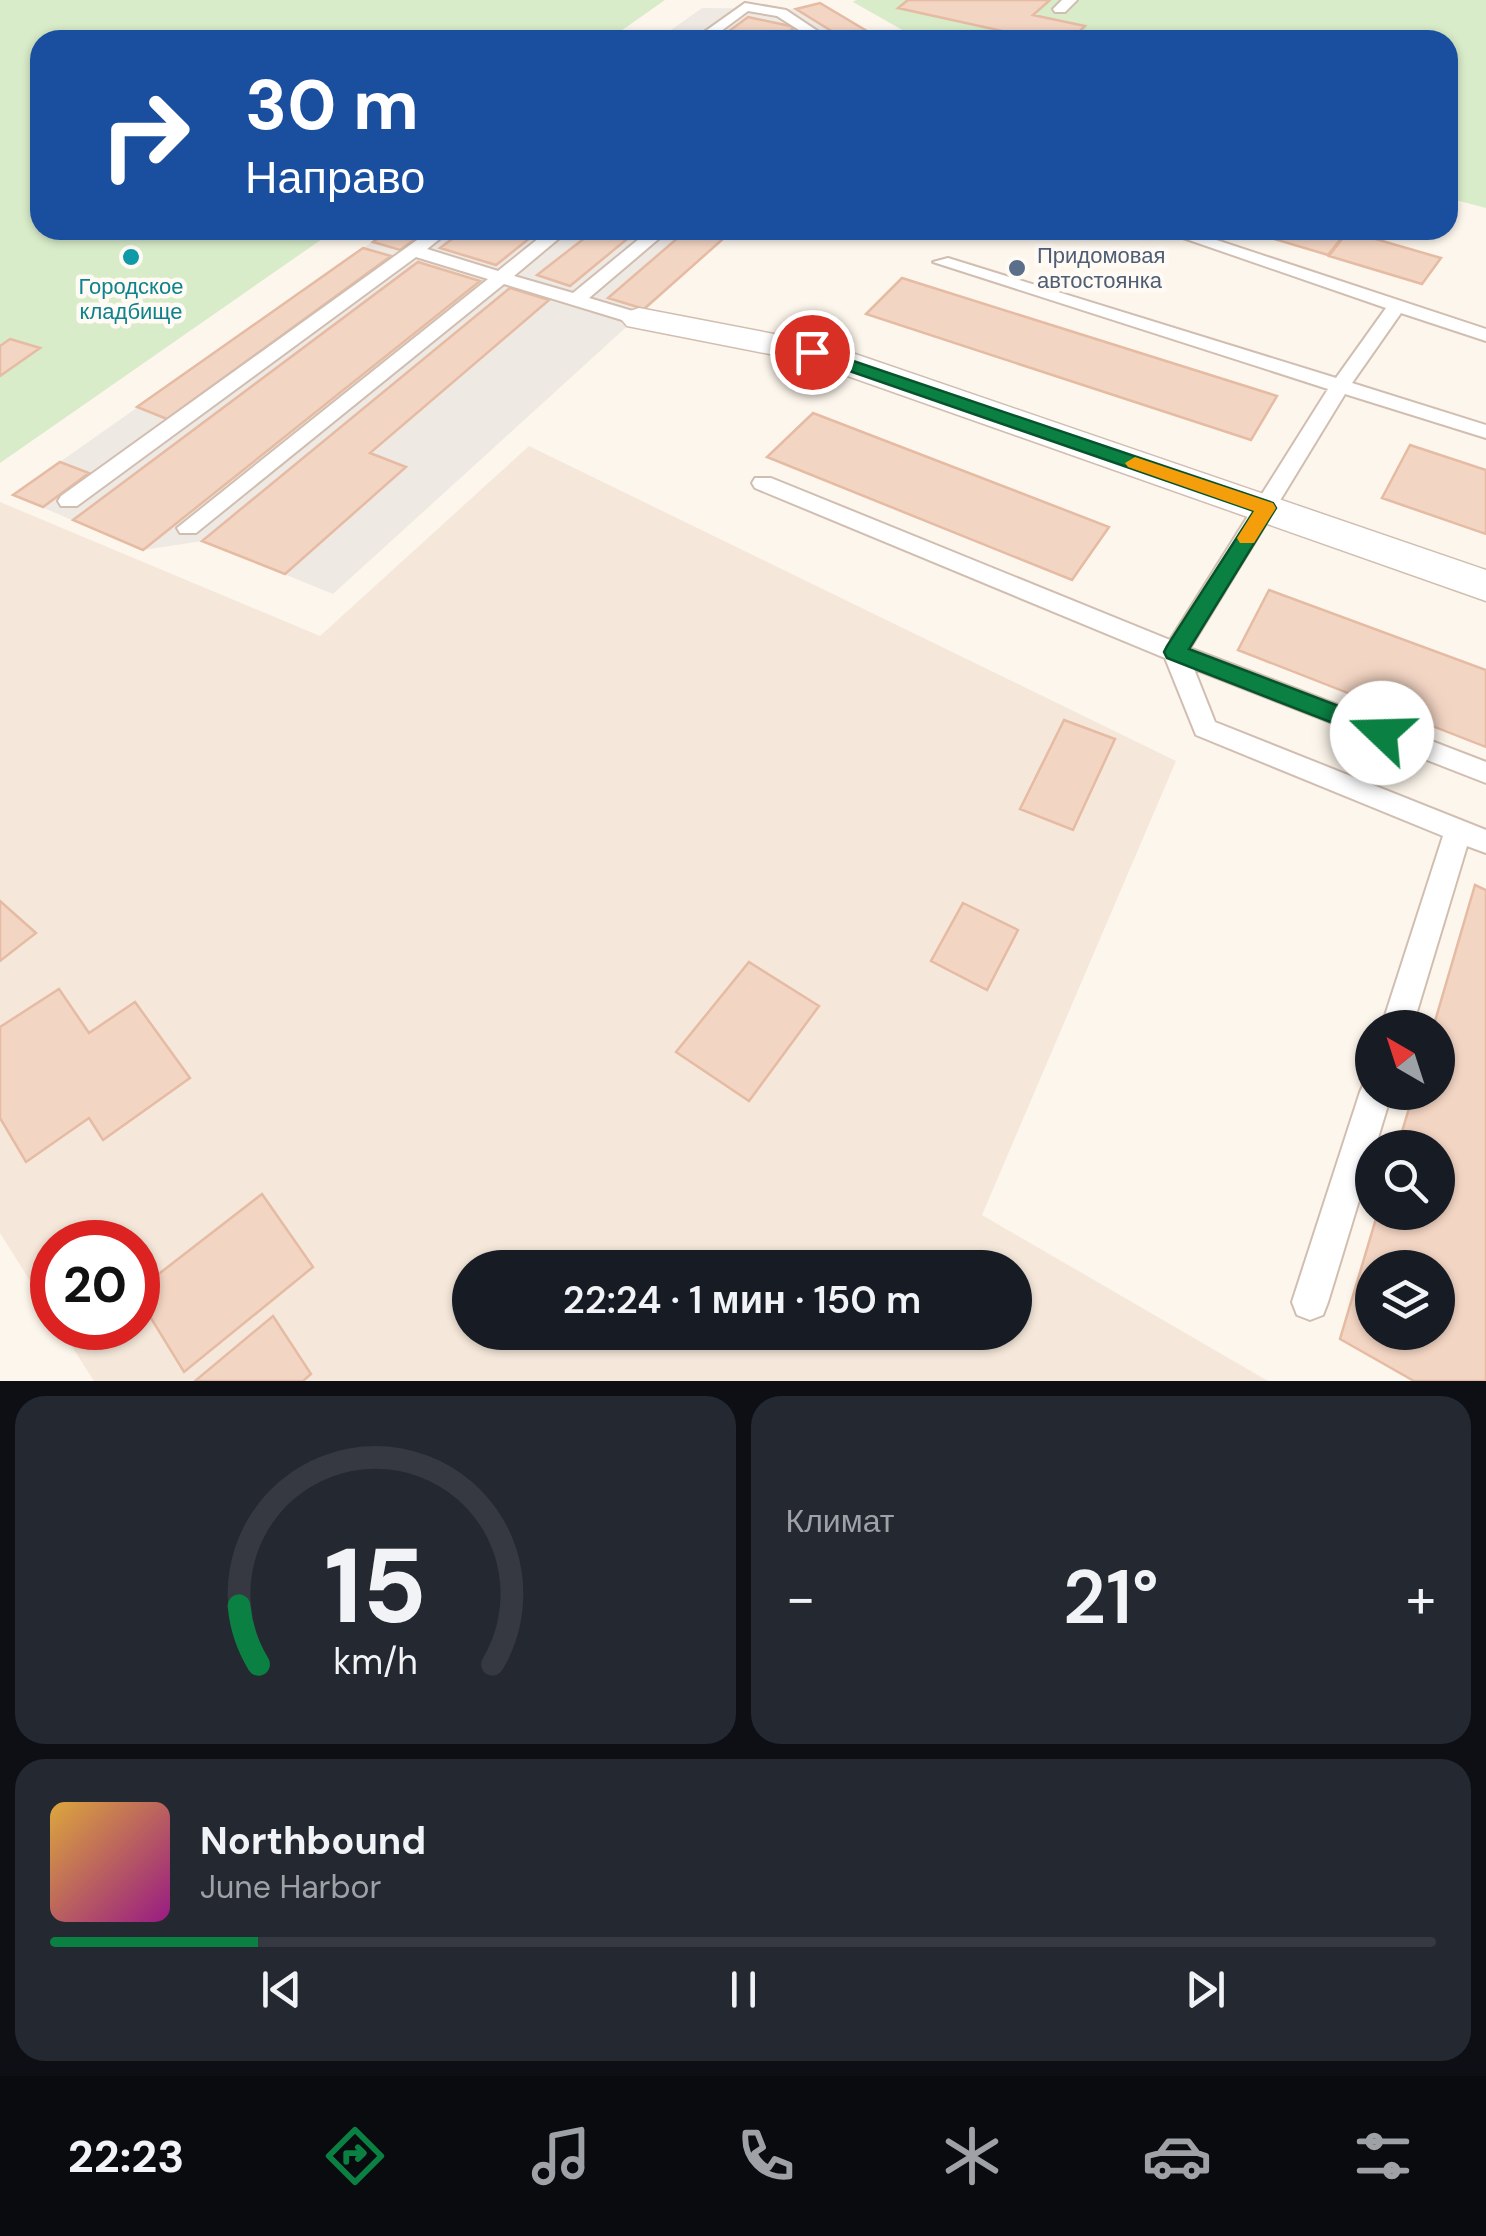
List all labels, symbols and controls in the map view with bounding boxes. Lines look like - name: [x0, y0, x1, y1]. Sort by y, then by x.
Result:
- text: 30 m: [245, 60, 419, 151]
- icon: right: [80, 70, 210, 200]
- text: Направо: [245, 148, 425, 207]
- place label: Придомовая автостоянка: [1037, 241, 1165, 295]
- marker: Городское кладбище: [120, 246, 142, 268]
- marker: Придомовая автостоянка: [1006, 257, 1028, 279]
- place label: Городское кладбище: [79, 272, 183, 326]
- pin: [770, 310, 855, 395]
- icon: arrive: [785, 325, 840, 380]
- position arrow: [1330, 681, 1434, 785]
- north arrow: [1355, 1010, 1455, 1110]
- map controls: [1355, 1010, 1455, 1350]
- button: search: [1355, 1130, 1455, 1230]
- speed limit sign: 20: [30, 1220, 160, 1350]
- button: layers: [1355, 1250, 1455, 1350]
- text: 22:24 · 1 мин · 150 m: [563, 1275, 921, 1325]
- text: Климат: [786, 1500, 894, 1542]
- text: 15: [324, 1519, 427, 1654]
- text: 21°: [1063, 1549, 1159, 1646]
- text: −: [786, 1562, 816, 1634]
- text: +: [1406, 1562, 1436, 1634]
- text: km/h: [333, 1639, 417, 1685]
- text: Northbound: [200, 1816, 426, 1866]
- text: June Harbor: [200, 1866, 381, 1908]
- icon: previous: [254, 1962, 309, 2017]
- icon: pause: [716, 1962, 771, 2017]
- icon: next: [1178, 1962, 1233, 2017]
- icon: directions: [320, 2121, 390, 2191]
- icon: music: [526, 2121, 596, 2191]
- icon: phone: [731, 2121, 801, 2191]
- icon: climate: [937, 2121, 1007, 2191]
- icon: car: [1142, 2121, 1212, 2191]
- icon: filters: [1348, 2121, 1418, 2191]
- text: 22:23: [68, 2127, 184, 2186]

